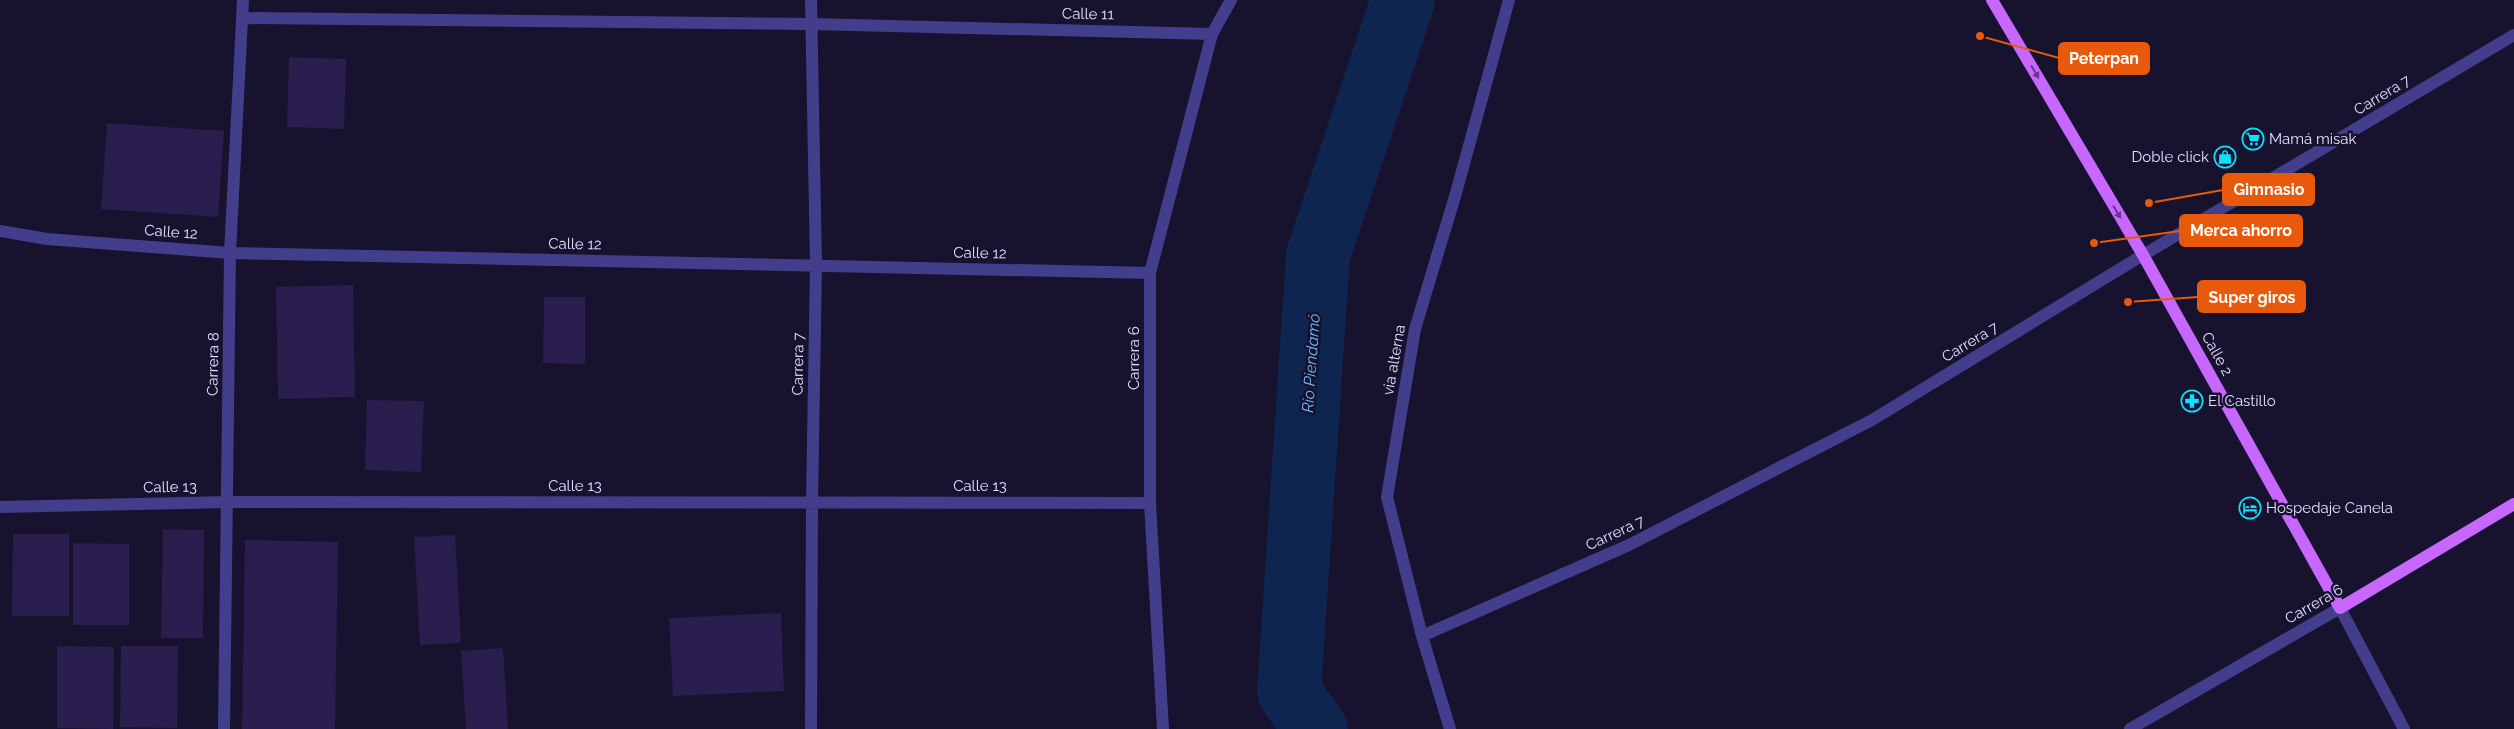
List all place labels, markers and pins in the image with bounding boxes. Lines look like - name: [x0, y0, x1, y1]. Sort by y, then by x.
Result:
- callout: Peterpan: [2059, 43, 2149, 74]
- supermarket icon: Mamá misak: [2241, 127, 2265, 151]
- place label: Mamá misak: [2269, 130, 2357, 148]
- shop icon: Doble click: [2213, 145, 2237, 169]
- place label: Doble click: [2132, 148, 2209, 166]
- callout: Gimnasio: [2223, 174, 2314, 205]
- callout: Merca ahorro: [2180, 215, 2302, 246]
- callout: Super giros: [2198, 281, 2305, 312]
- pharmacy icon: El Castillo: [2180, 389, 2204, 413]
- place label: El Castillo: [2208, 392, 2276, 410]
- hotel icon: Hospedaje Canela: [2238, 496, 2262, 520]
- place label: Hospedaje Canela: [2266, 499, 2393, 517]

